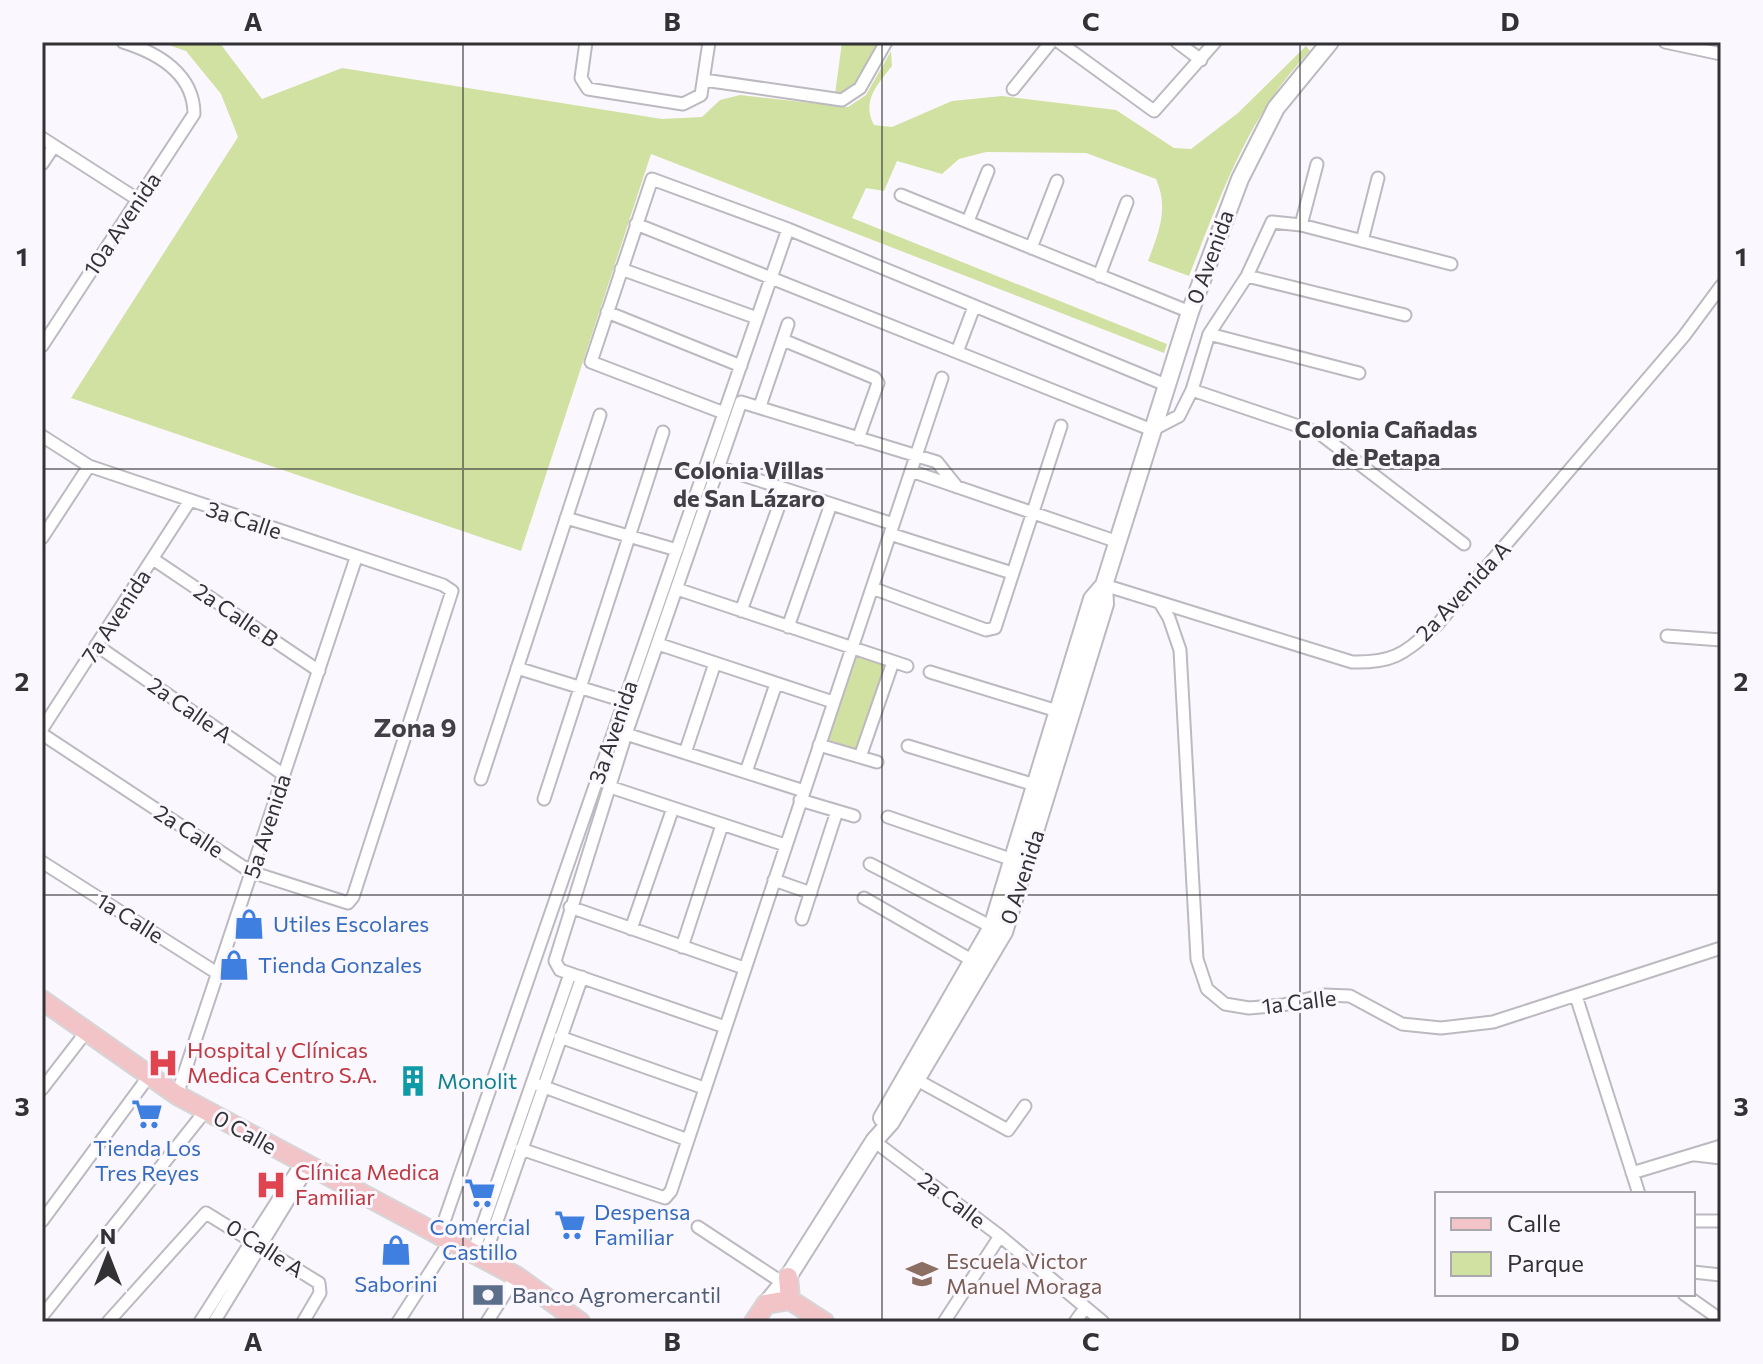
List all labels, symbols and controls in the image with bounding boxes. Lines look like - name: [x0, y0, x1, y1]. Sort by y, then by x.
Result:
- text: A: [244, 5, 263, 36]
- text: B: [663, 5, 681, 36]
- text: C: [1082, 5, 1100, 36]
- text: D: [1500, 5, 1520, 36]
- street label: 10a Avenida: [77, 167, 166, 281]
- street label: 0 Avenida: [1180, 206, 1239, 307]
- text: 1: [16, 240, 28, 271]
- text: 1: [1735, 240, 1747, 271]
- district label: Colonia Cañadas de Petapa: [1295, 414, 1477, 471]
- district label: Colonia Villas de San Lázaro: [673, 455, 825, 512]
- street label: 3a Calle: [203, 495, 285, 544]
- street label: 2a Avenida A: [1410, 535, 1516, 646]
- street label: 7a Avenida: [75, 564, 156, 668]
- street label: 2a Calle B: [189, 577, 283, 653]
- text: 2: [15, 665, 29, 696]
- text: 2: [1734, 665, 1748, 696]
- street label: 2a Calle A: [143, 671, 238, 748]
- street label: 3a Avenida: [582, 677, 643, 787]
- district label: Zona 9: [373, 711, 457, 742]
- street label: 5a Avenida: [237, 770, 296, 881]
- street label: 2a Calle: [150, 798, 229, 863]
- street label: 0 Avenida: [994, 826, 1049, 928]
- street label: 1a Calle: [92, 886, 169, 949]
- shop icon: Utiles Escolares: [232, 907, 266, 941]
- place label: Utiles Escolares: [273, 910, 429, 937]
- shop icon: Tienda Gonzales: [217, 948, 251, 982]
- place label: Tienda Gonzales: [258, 951, 422, 978]
- street label: 1a Calle: [1260, 984, 1338, 1019]
- place label: Hospital y Clínicas Medica Centro S.A.: [187, 1036, 377, 1088]
- hospital icon: Hospital y Clínicas Medica Centro S.A.: [146, 1046, 180, 1080]
- building icon: Monolit: [396, 1064, 430, 1098]
- place label: Monolit: [437, 1067, 517, 1094]
- text: 3: [14, 1090, 30, 1121]
- text: 3: [1733, 1090, 1749, 1121]
- supermarket icon: Tienda Los Tres Reyes: [130, 1097, 164, 1131]
- street label: 0 Calle: [209, 1103, 281, 1160]
- place label: Tienda Los Tres Reyes: [93, 1134, 201, 1186]
- place label: Clínica Medica Familiar: [295, 1158, 440, 1210]
- street label: 2a Calle: [913, 1166, 991, 1234]
- hospital icon: Clínica Medica Familiar: [254, 1168, 288, 1202]
- supermarket icon: Comercial Castillo: [463, 1176, 497, 1210]
- legend: [1435, 1192, 1695, 1296]
- place label: Despensa Familiar: [594, 1198, 691, 1250]
- supermarket icon: Despensa Familiar: [553, 1208, 587, 1242]
- text: Calle: [1507, 1208, 1561, 1237]
- street label: 0 Calle A: [221, 1212, 309, 1283]
- place label: Comercial Castillo: [429, 1213, 531, 1265]
- north arrow: [68, 1216, 148, 1296]
- text: N: [100, 1222, 116, 1249]
- shop icon: Saborini: [379, 1233, 413, 1267]
- place label: Escuela Victor Manuel Moraga: [946, 1247, 1102, 1299]
- text: Parque: [1507, 1248, 1584, 1277]
- school or university icon: Escuela Victor Manuel Moraga: [905, 1257, 939, 1291]
- place label: Saborini: [354, 1270, 438, 1297]
- bank icon: Banco Agromercantil: [471, 1278, 505, 1312]
- place label: Banco Agromercantil: [512, 1281, 721, 1308]
- text: A: [244, 1325, 263, 1356]
- text: B: [663, 1325, 681, 1356]
- text: C: [1082, 1325, 1100, 1356]
- text: D: [1500, 1325, 1520, 1356]

